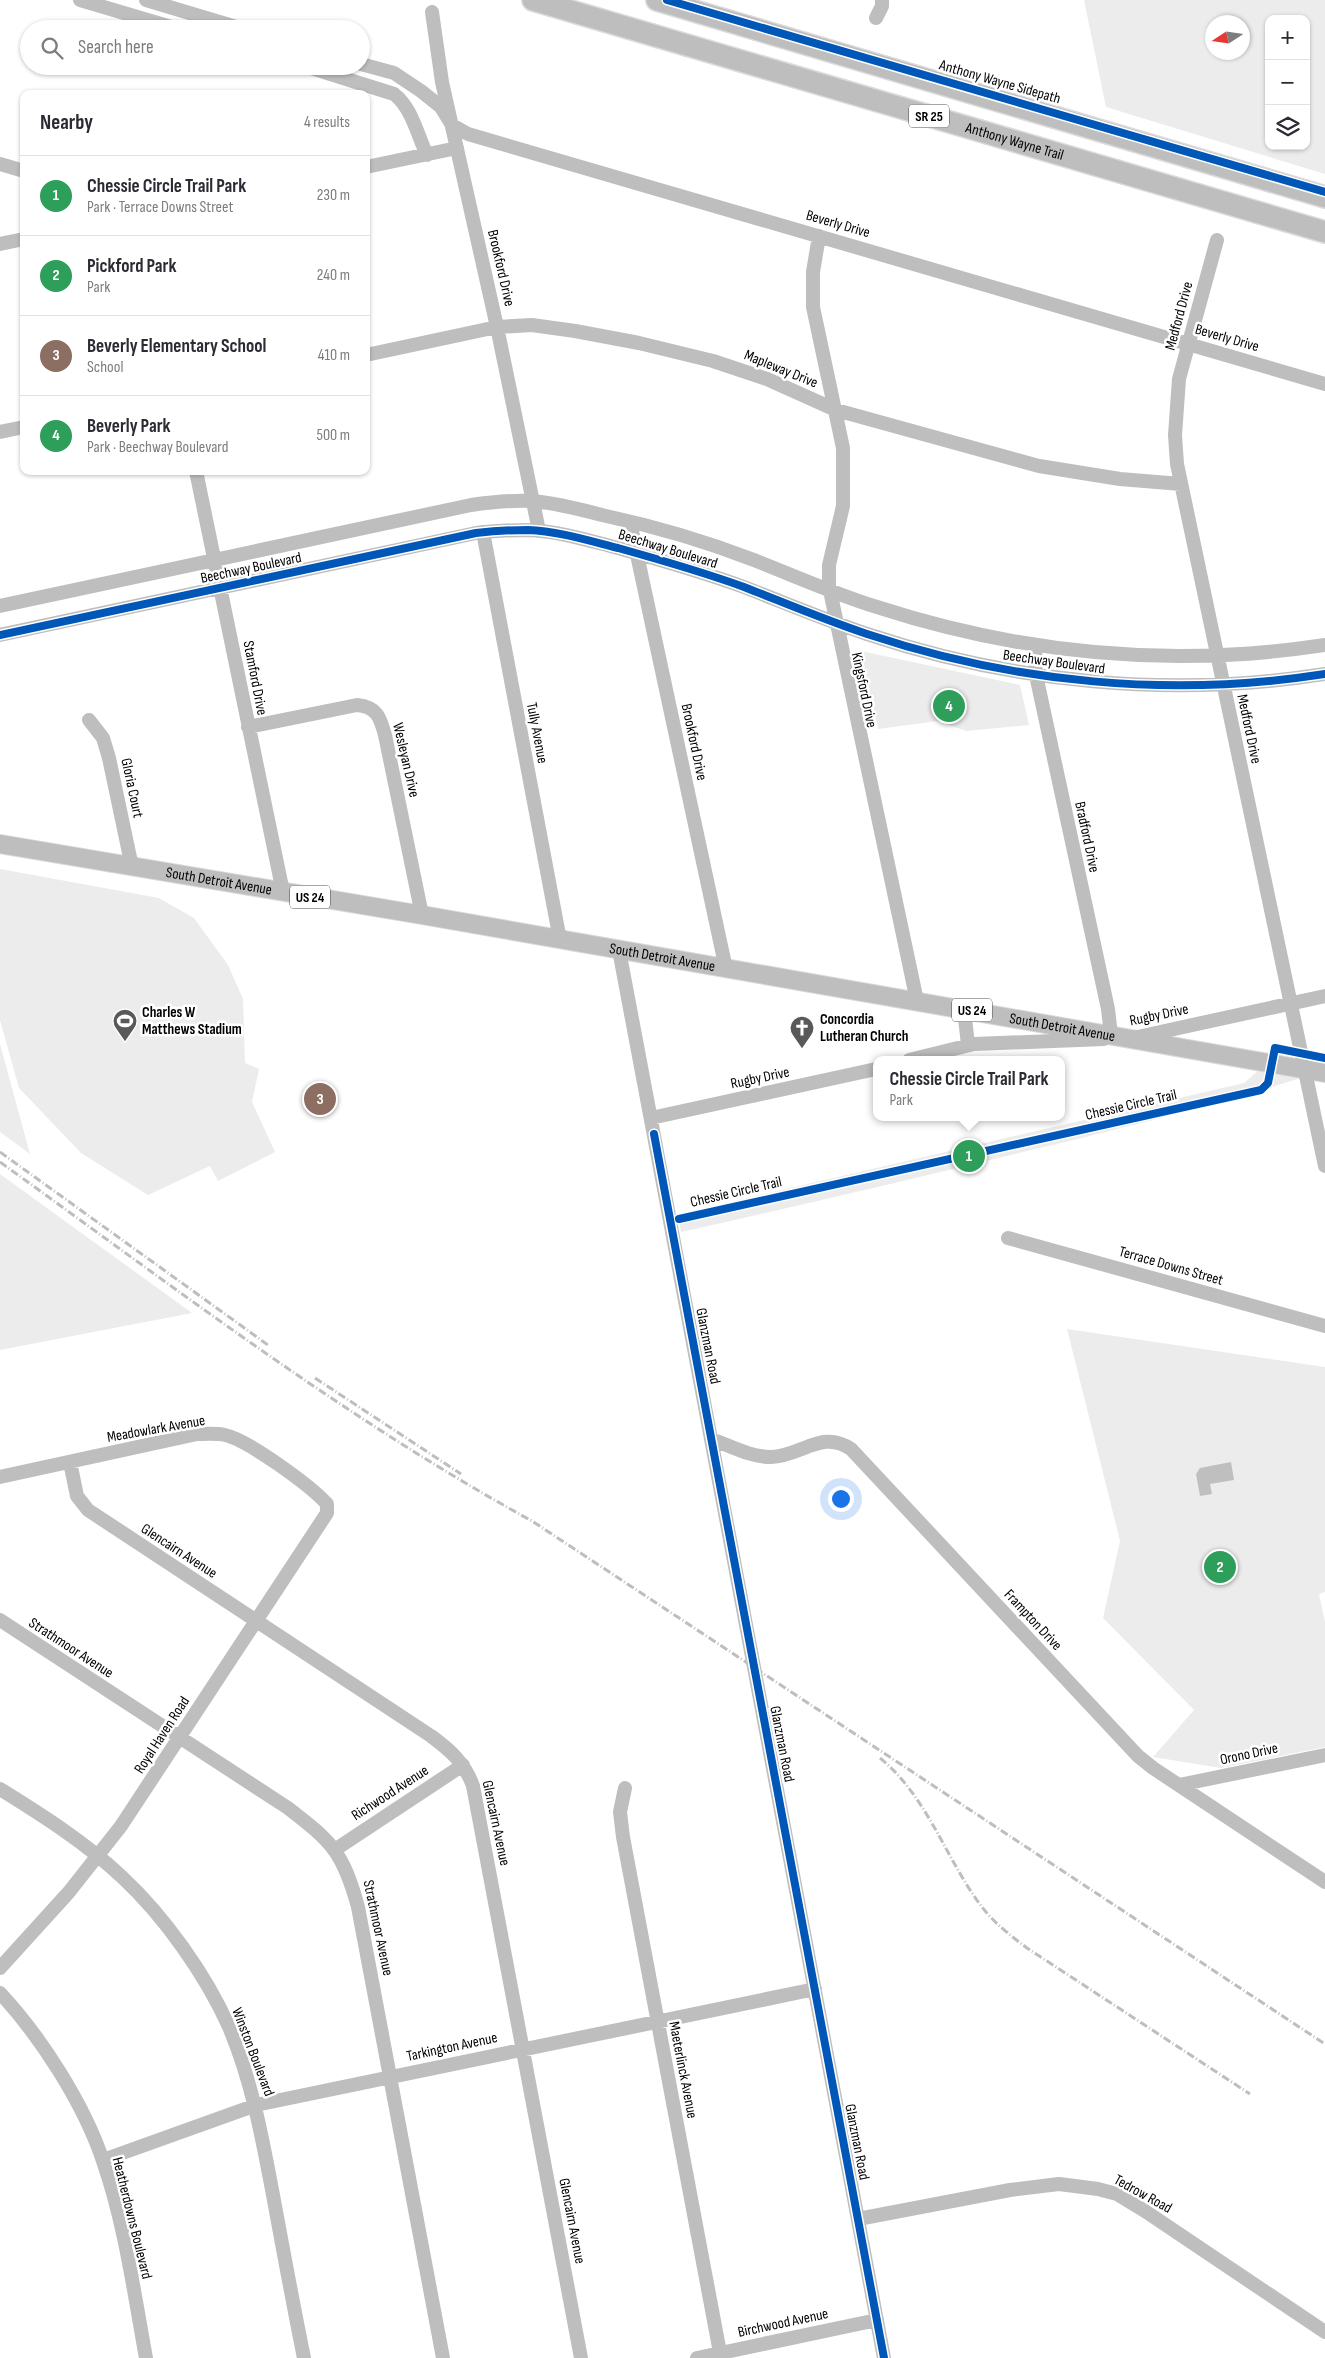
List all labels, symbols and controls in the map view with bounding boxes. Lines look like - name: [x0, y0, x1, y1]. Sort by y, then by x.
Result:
- north arrow: [1205, 15, 1250, 60]
- map controls: [1265, 15, 1310, 150]
- button: +: [1265, 15, 1310, 60]
- search box: [20, 20, 370, 75]
- icon: search: [38, 34, 66, 62]
- text: Search here: [78, 36, 154, 59]
- street label: Anthony Wayne Sidepath: [936, 55, 1063, 108]
- button: −: [1265, 60, 1310, 105]
- road number: SR 25: [909, 104, 949, 128]
- button: layers: [1265, 105, 1310, 150]
- text: Nearby: [40, 110, 93, 135]
- text: 4 results: [304, 113, 350, 132]
- street label: Anthony Wayne Trail: [963, 117, 1066, 164]
- text: Chessie Circle Trail Park: [87, 175, 246, 198]
- text: 1: [53, 186, 59, 205]
- text: 230 m: [317, 186, 350, 205]
- text: Park · Terrace Downs Street: [87, 198, 233, 217]
- street label: Beverly Drive: [804, 206, 872, 242]
- street label: Brookford Drive: [483, 228, 519, 308]
- text: Pickford Park: [87, 255, 176, 278]
- text: 2: [52, 266, 60, 285]
- text: 240 m: [317, 266, 350, 285]
- text: Park: [87, 278, 110, 297]
- street label: Medford Drive: [1161, 280, 1197, 352]
- street label: Beverly Drive: [1193, 320, 1261, 356]
- text: Beverly Elementary School: [87, 335, 266, 358]
- text: 3: [52, 346, 60, 365]
- text: 410 m: [318, 346, 350, 365]
- street label: Mapleway Drive: [741, 346, 821, 392]
- text: School: [87, 358, 123, 377]
- text: Beverly Park: [87, 415, 171, 438]
- text: 4: [52, 426, 60, 445]
- text: 500 m: [316, 426, 350, 445]
- text: Park · Beechway Boulevard: [87, 438, 228, 457]
- street label: Beechway Boulevard: [616, 525, 720, 573]
- street label: Beechway Boulevard: [199, 548, 303, 588]
- street label: Stamford Drive: [238, 639, 272, 717]
- street label: Beechway Boulevard: [1002, 645, 1106, 679]
- street label: Kingsford Drive: [847, 651, 881, 729]
- pin: 4: [933, 687, 965, 725]
- street label: Medford Drive: [1232, 693, 1266, 765]
- street label: Tully Avenue: [522, 701, 552, 765]
- street label: Brookford Drive: [677, 702, 711, 782]
- street label: Wesleyan Drive: [388, 721, 424, 799]
- street label: Gloria Court: [116, 756, 148, 820]
- street label: Bradford Drive: [1070, 800, 1104, 874]
- street label: South Detroit Avenue: [165, 863, 273, 899]
- road number: US 24: [290, 886, 330, 909]
- street label: South Detroit Avenue: [608, 938, 717, 976]
- road number: US 24: [952, 998, 992, 1022]
- street label: Rugby Drive: [1128, 1000, 1190, 1030]
- place label: Charles W Matthews Stadium: [142, 1003, 242, 1039]
- sports icon: Charles W Matthews Stadium: [112, 1008, 138, 1042]
- street label: South Detroit Avenue: [1008, 1008, 1117, 1046]
- place label: Concordia Lutheran Church: [820, 1010, 908, 1046]
- church icon: Concordia Lutheran Church: [789, 1015, 815, 1049]
- popup: [873, 1056, 1065, 1121]
- street label: Rugby Drive: [729, 1063, 791, 1093]
- text: Chessie Circle Trail Park: [889, 1068, 1049, 1091]
- pin: 3: [304, 1080, 336, 1118]
- street label: Chessie Circle Trail: [1083, 1085, 1179, 1125]
- text: Park: [889, 1091, 913, 1110]
- pin: 1: [953, 1137, 985, 1175]
- street label: Chessie Circle Trail: [688, 1172, 784, 1212]
- street label: Terrace Downs Street: [1117, 1242, 1226, 1290]
- street label: Glanzman Road: [691, 1306, 725, 1386]
- street label: Meadowlark Avenue: [105, 1411, 207, 1447]
- your location: [828, 1486, 854, 1512]
- street label: Glencairn Avenue: [137, 1519, 221, 1583]
- pin: 2: [1204, 1548, 1236, 1586]
- street label: Frampton Drive: [1000, 1585, 1066, 1655]
- street label: Strathmoor Avenue: [25, 1614, 117, 1682]
- street label: Royal Haven Road: [130, 1693, 194, 1777]
- street label: Glanzman Road: [765, 1704, 799, 1784]
- street label: Orono Drive: [1218, 1739, 1280, 1769]
- street label: Richwood Avenue: [348, 1761, 432, 1825]
- street label: Glencairn Avenue: [478, 1779, 514, 1867]
- street label: Strathmoor Avenue: [359, 1878, 397, 1978]
- street label: Winston Boulevard: [227, 2005, 279, 2099]
- street label: Maeterlinck Avenue: [664, 2020, 702, 2120]
- street label: Tarkington Avenue: [405, 2028, 499, 2066]
- street label: Glanzman Road: [840, 2102, 874, 2182]
- street label: Heatherdowns Boulevard: [108, 2155, 156, 2281]
- street label: Tedrow Road: [1111, 2170, 1175, 2218]
- street label: Glencairn Avenue: [554, 2177, 590, 2265]
- street label: Birchwood Avenue: [736, 2304, 830, 2342]

